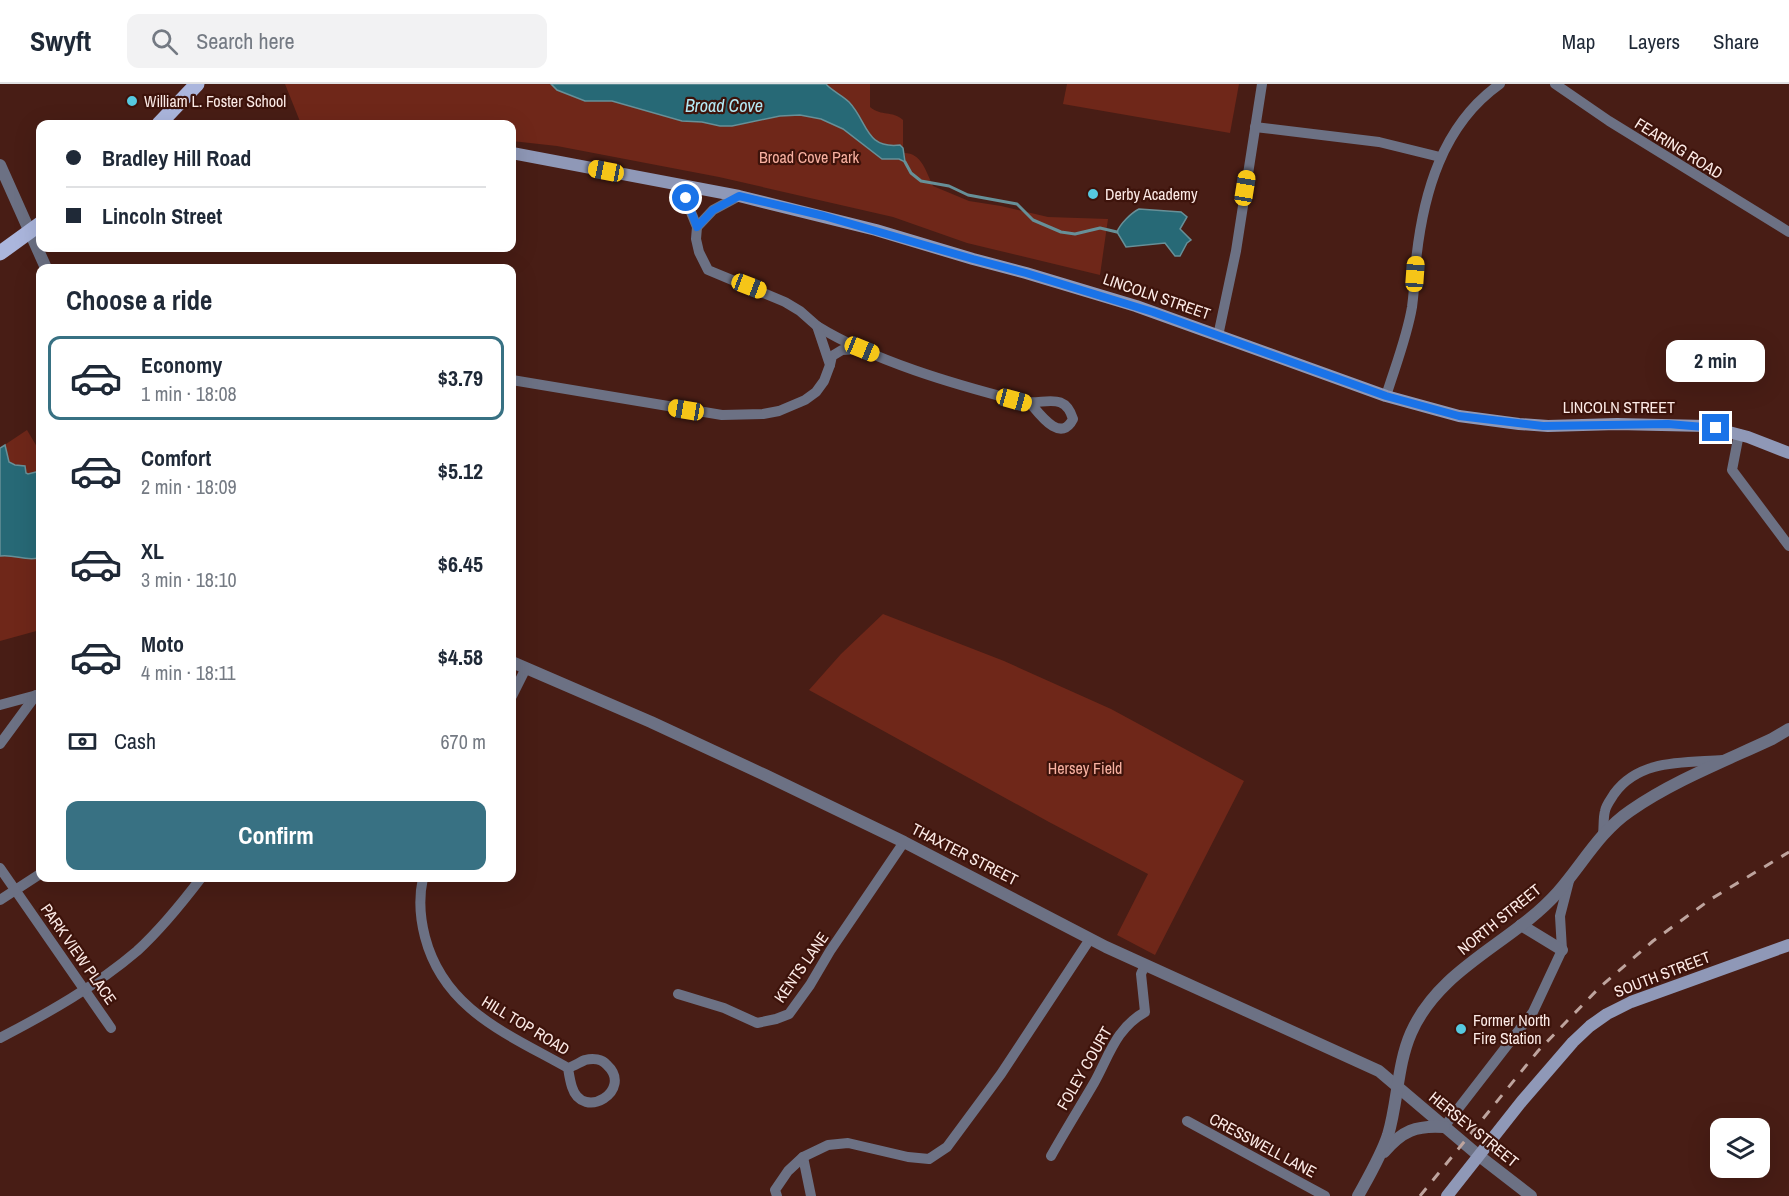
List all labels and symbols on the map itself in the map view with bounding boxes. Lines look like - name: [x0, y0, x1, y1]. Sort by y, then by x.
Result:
- place label: William L. Foster School: [144, 90, 286, 112]
- water label: Broad Cove: [685, 93, 763, 118]
- marker: William L. Foster School: [125, 94, 139, 108]
- street label: FEARING ROAD: [1631, 112, 1727, 184]
- park label: Broad Cove Park: [759, 146, 859, 168]
- car: [587, 159, 625, 183]
- car: [1233, 169, 1257, 207]
- place label: Derby Academy: [1105, 183, 1198, 205]
- route start: [672, 184, 699, 211]
- marker: Derby Academy: [1086, 187, 1100, 201]
- car: [1405, 255, 1425, 293]
- street label: LINCOLN STREET: [1100, 267, 1214, 325]
- car: [729, 271, 769, 301]
- car: [842, 334, 882, 364]
- callout: 2 min: [1666, 341, 1766, 383]
- car: [994, 387, 1034, 413]
- street label: LINCOLN STREET: [1563, 396, 1675, 418]
- car: [667, 398, 705, 422]
- route end: [1702, 414, 1729, 441]
- park label: Hersey Field: [1048, 757, 1122, 779]
- street label: THAXTER STREET: [908, 818, 1022, 890]
- street label: NORTH STREET: [1453, 878, 1545, 960]
- street label: PARK VIEW PLACE: [36, 899, 122, 1009]
- street label: KENTS LANE: [769, 927, 833, 1007]
- street label: SOUTH STREET: [1611, 946, 1713, 1002]
- street label: HILL TOP ROAD: [478, 990, 574, 1060]
- place label: Former North Fire Station: [1473, 1009, 1550, 1049]
- street label: FOLEY COURT: [1051, 1022, 1117, 1114]
- marker: Former North Fire Station: [1454, 1022, 1468, 1036]
- street label: HERSEY STREET: [1425, 1086, 1523, 1172]
- street label: CRESSWELL LANE: [1206, 1108, 1320, 1182]

